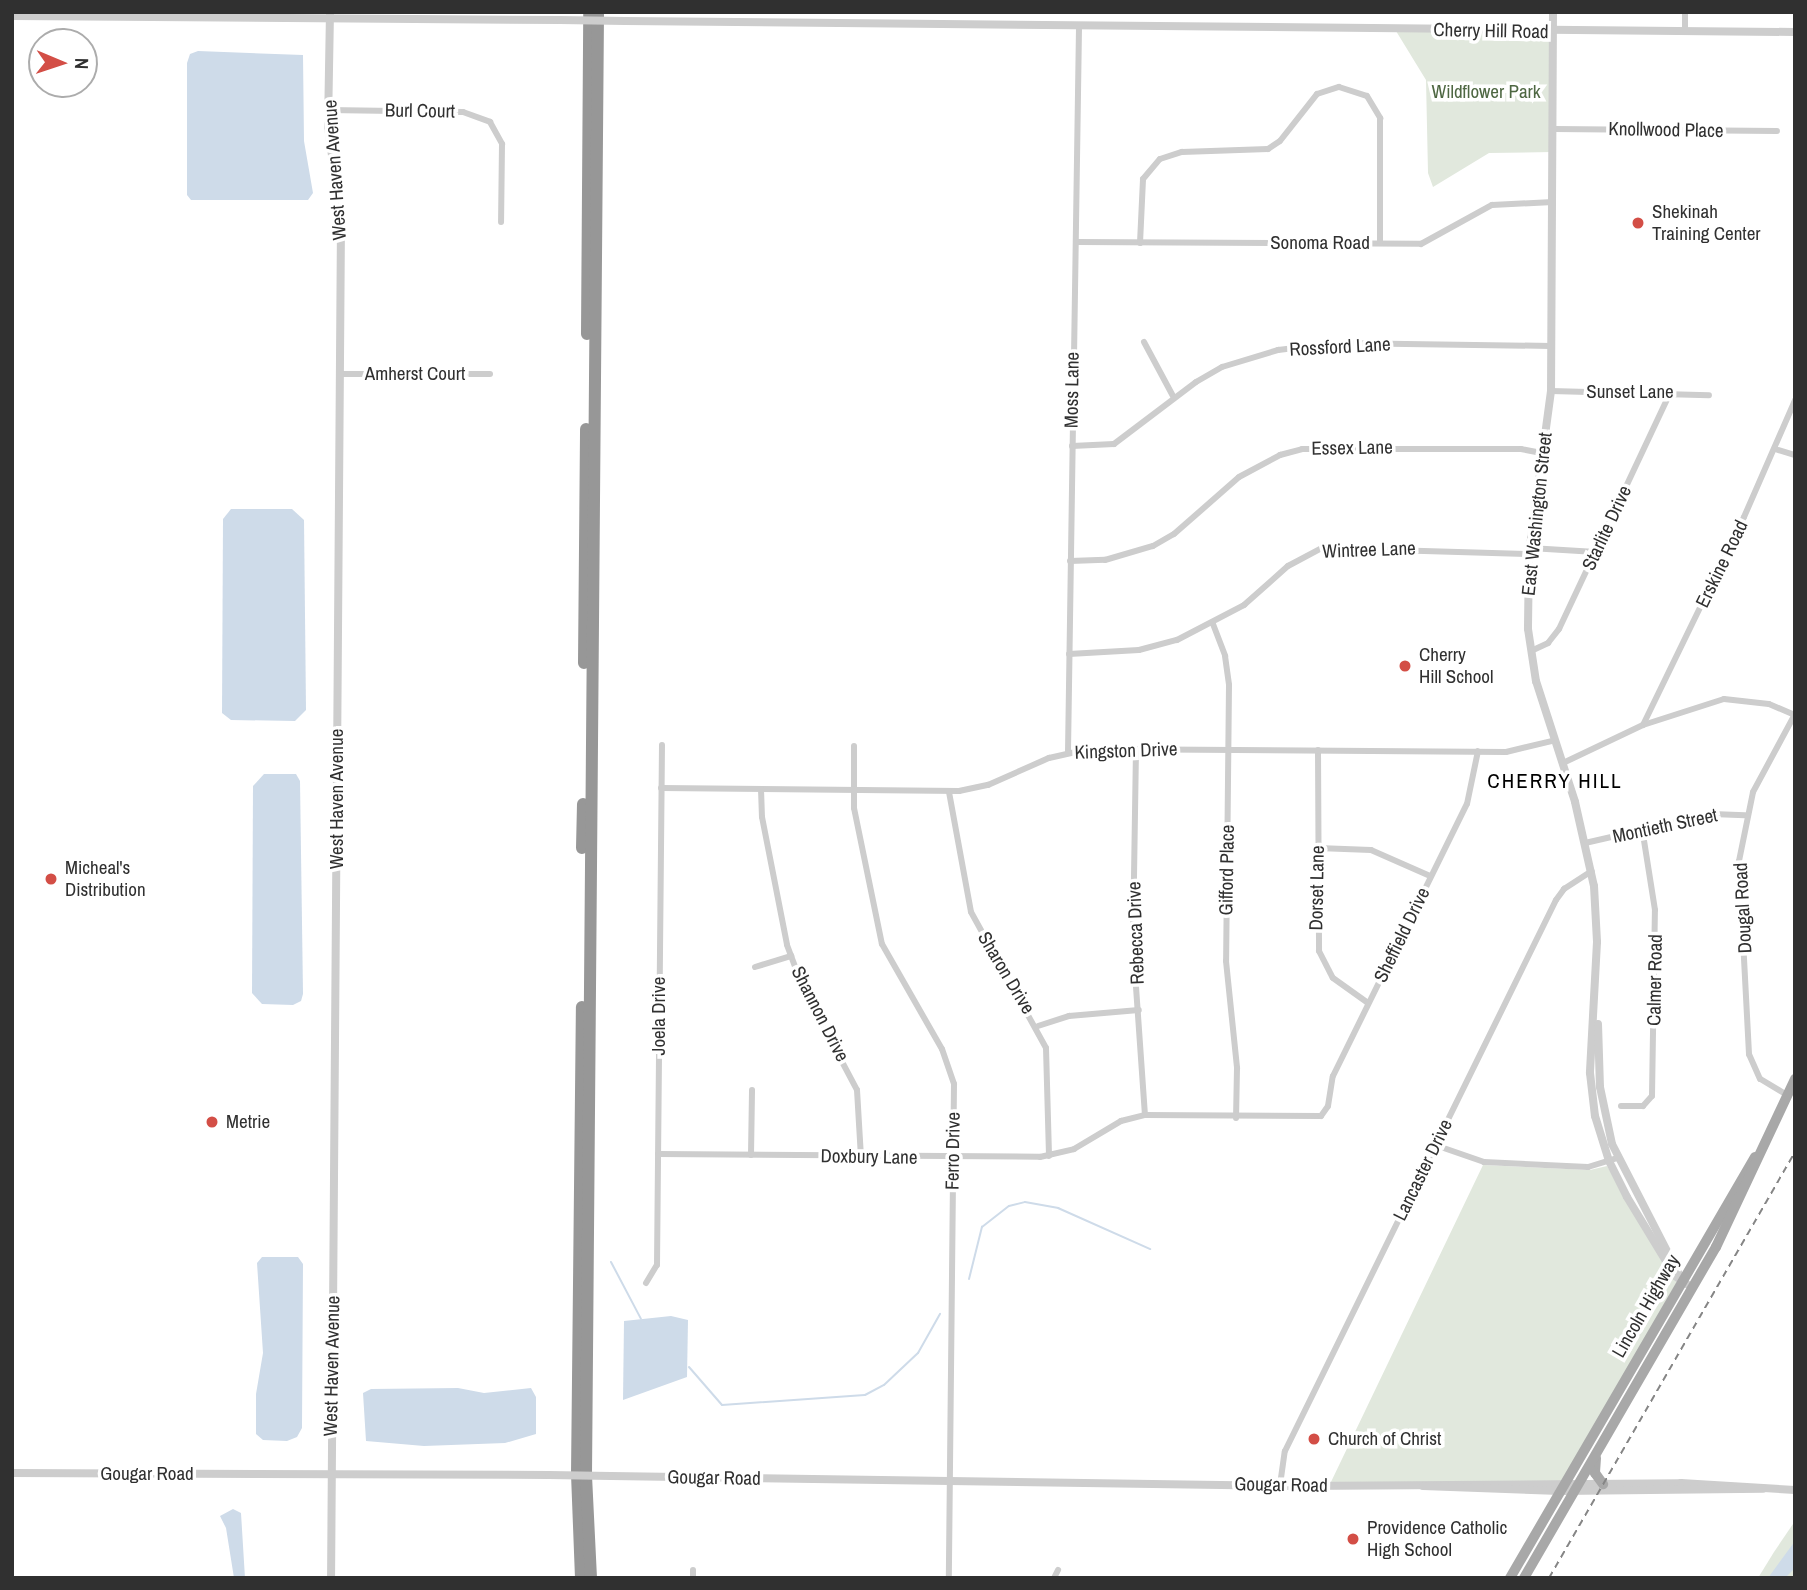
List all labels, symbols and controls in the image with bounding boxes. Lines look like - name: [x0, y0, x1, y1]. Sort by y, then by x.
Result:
- street label: Cherry Hill Road: [1433, 19, 1549, 43]
- north arrow: [28, 28, 98, 98]
- text: N: [69, 58, 95, 70]
- park label: Wildflower Park: [1431, 81, 1541, 103]
- street label: West Haven Avenue: [319, 99, 351, 241]
- street label: Burl Court: [385, 99, 455, 123]
- street label: Knollwood Place: [1608, 118, 1724, 142]
- place label: Shekinah Training Center: [1652, 201, 1761, 245]
- marker: Shekinah Training Center: [1630, 215, 1646, 231]
- street label: Sonoma Road: [1270, 232, 1370, 254]
- street label: Rossford Lane: [1289, 333, 1391, 361]
- street label: Moss Lane: [1060, 352, 1084, 428]
- street label: Amherst Court: [365, 363, 465, 385]
- street label: Sunset Lane: [1586, 381, 1674, 403]
- street label: East Washington Street: [1517, 431, 1557, 597]
- street label: Essex Lane: [1311, 436, 1393, 460]
- street label: Starlite Drive: [1577, 482, 1637, 574]
- street label: Erskine Road: [1691, 517, 1753, 611]
- street label: Wintree Lane: [1322, 537, 1416, 563]
- place label: Cherry Hill School: [1419, 644, 1493, 688]
- marker: Cherry Hill School: [1397, 658, 1413, 674]
- street label: West Haven Avenue: [326, 728, 348, 870]
- street label: Kingston Drive: [1074, 738, 1178, 764]
- district label: CHERRY HILL: [1489, 768, 1621, 794]
- street label: Montieth Street: [1611, 804, 1719, 848]
- street label: Gifford Place: [1215, 824, 1239, 916]
- street label: Dorset Lane: [1305, 845, 1329, 931]
- place label: Micheal's Distribution: [65, 857, 146, 901]
- street label: Dougal Road: [1729, 862, 1757, 954]
- marker: Micheal's Distribution: [43, 871, 59, 887]
- street label: Rebecca Drive: [1123, 881, 1149, 985]
- street label: Sheffield Drive: [1369, 884, 1435, 986]
- street label: Sharon Drive: [973, 928, 1039, 1018]
- street label: Calmer Road: [1643, 934, 1667, 1026]
- street label: Shannon Drive: [786, 963, 854, 1065]
- street label: Joela Drive: [648, 977, 670, 1055]
- place label: Metrie: [226, 1111, 270, 1133]
- street label: Ferro Drive: [941, 1112, 965, 1190]
- marker: Metrie: [204, 1114, 220, 1130]
- street label: Lancaster Drive: [1389, 1116, 1457, 1224]
- street label: Doxbury Lane: [820, 1145, 918, 1169]
- street label: Lincoln Highway: [1607, 1250, 1685, 1362]
- street label: West Haven Avenue: [319, 1295, 345, 1437]
- place label: Church of Christ: [1328, 1428, 1441, 1450]
- marker: Church of Christ: [1306, 1431, 1322, 1447]
- street label: Gougar Road: [100, 1463, 194, 1485]
- street label: Gougar Road: [667, 1466, 761, 1490]
- street label: Gougar Road: [1234, 1473, 1328, 1497]
- place label: Providence Catholic High School: [1367, 1517, 1507, 1561]
- marker: Providence Catholic High School: [1345, 1531, 1361, 1547]

